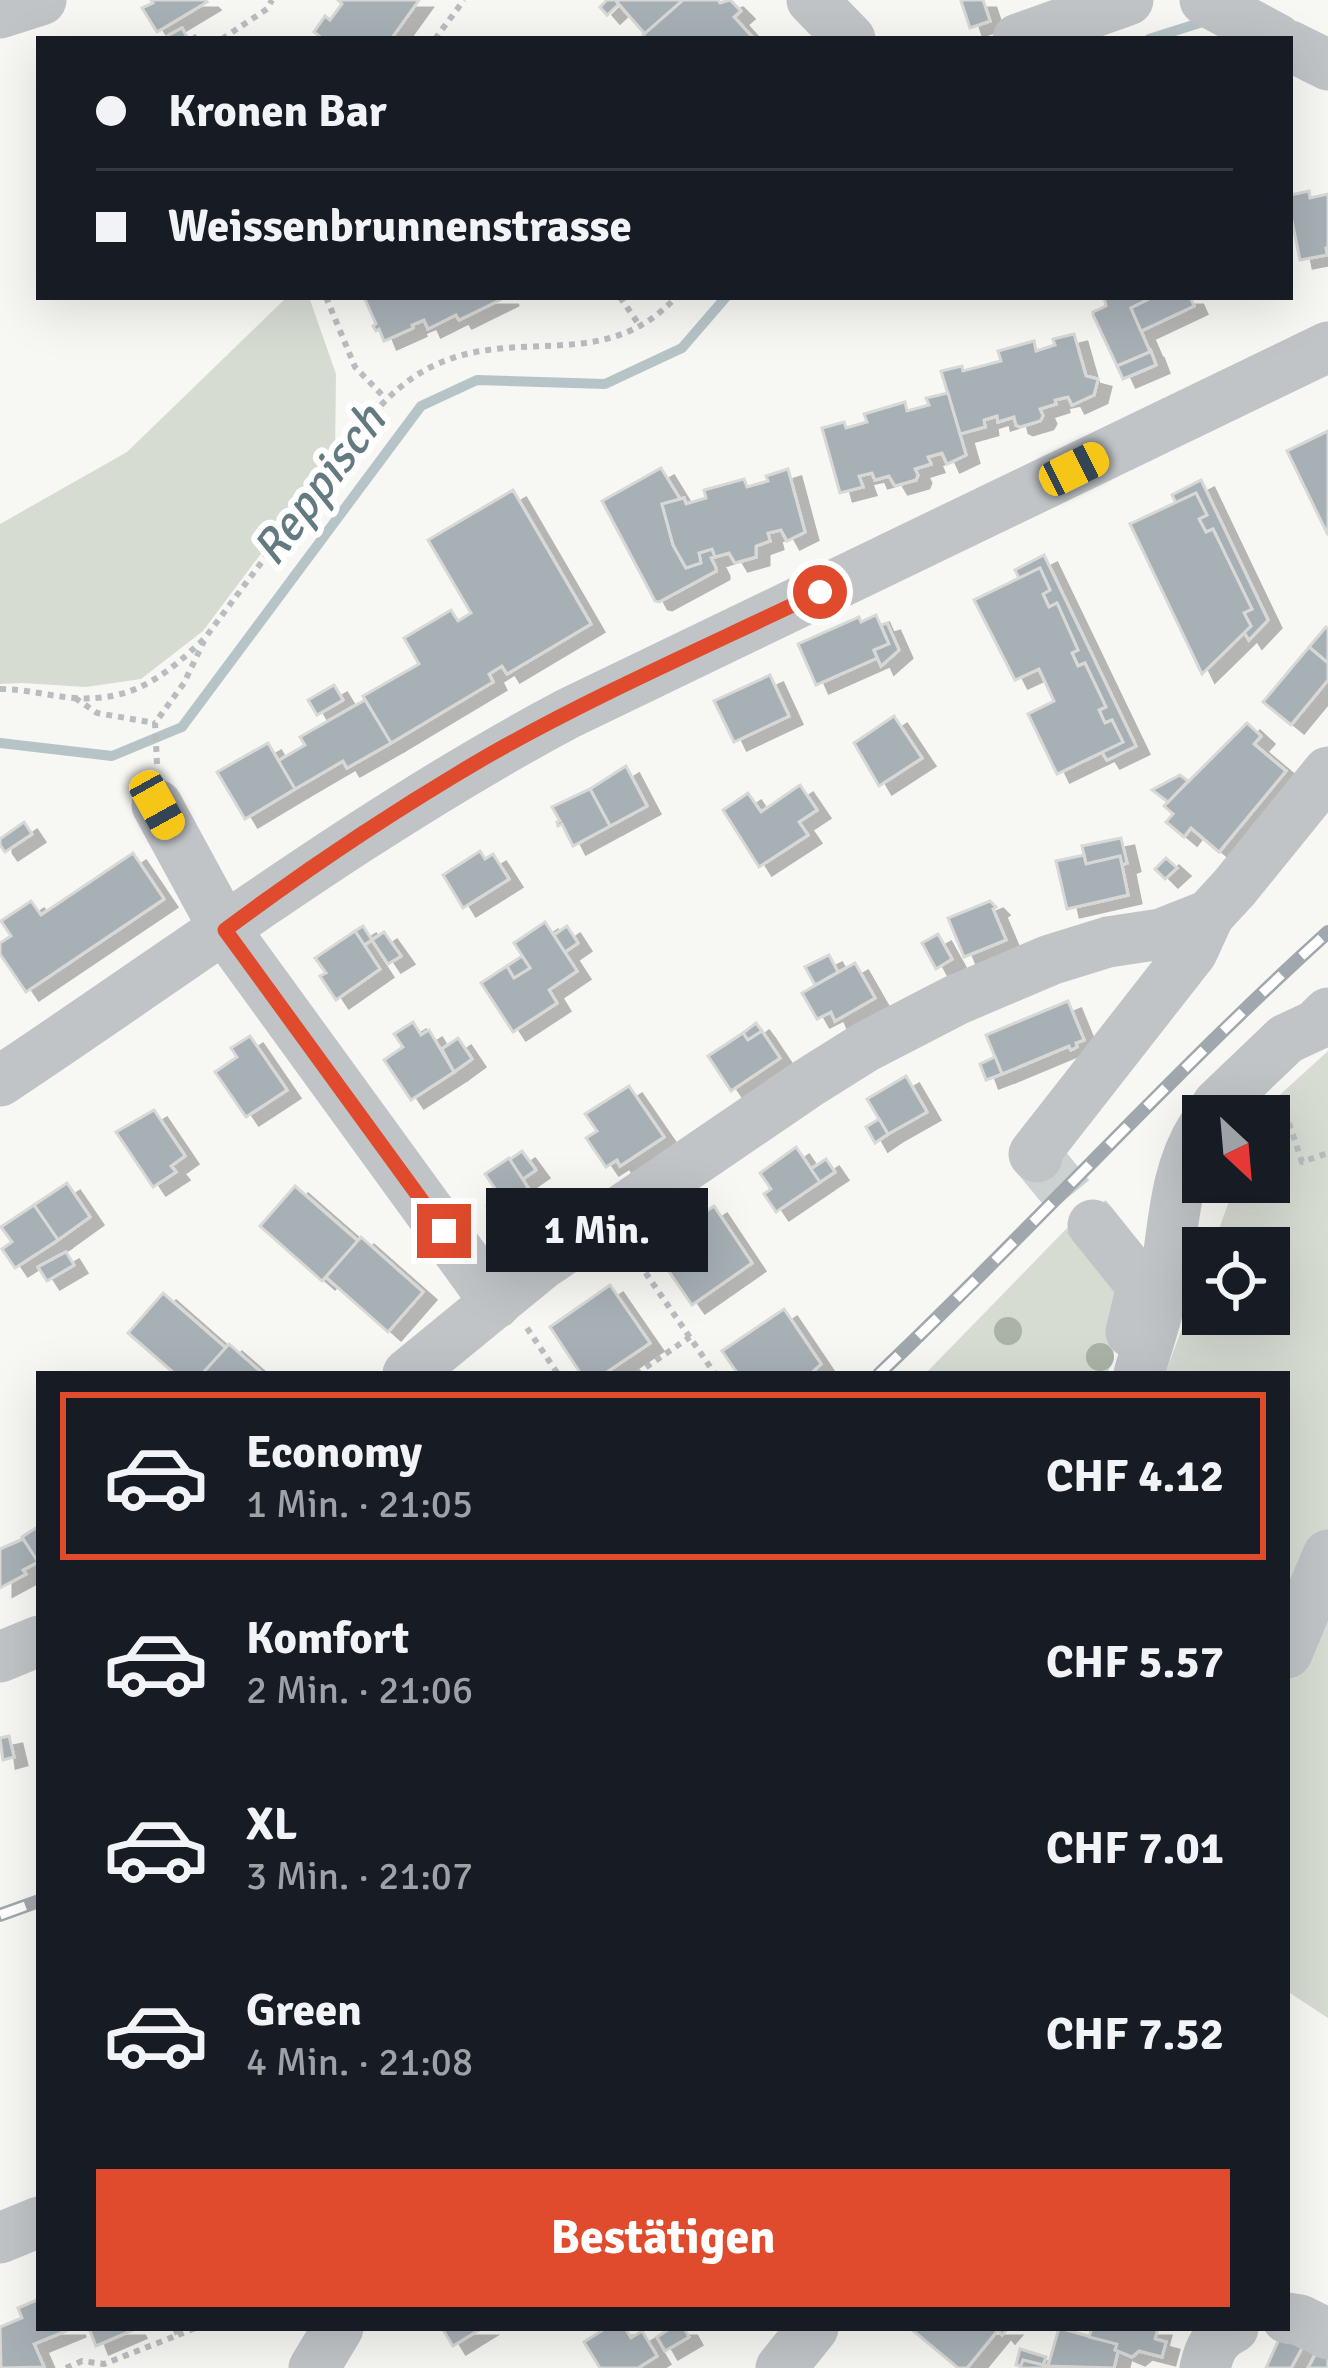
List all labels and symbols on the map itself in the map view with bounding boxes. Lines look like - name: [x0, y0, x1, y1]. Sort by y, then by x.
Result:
- water label: Reppisch: [240, 391, 400, 577]
- car: [1034, 437, 1114, 501]
- route start: [793, 565, 847, 619]
- car: [124, 765, 190, 845]
- north arrow: [1182, 1095, 1290, 1203]
- callout: 1 Min.: [486, 1189, 708, 1273]
- route end: [417, 1204, 471, 1258]

